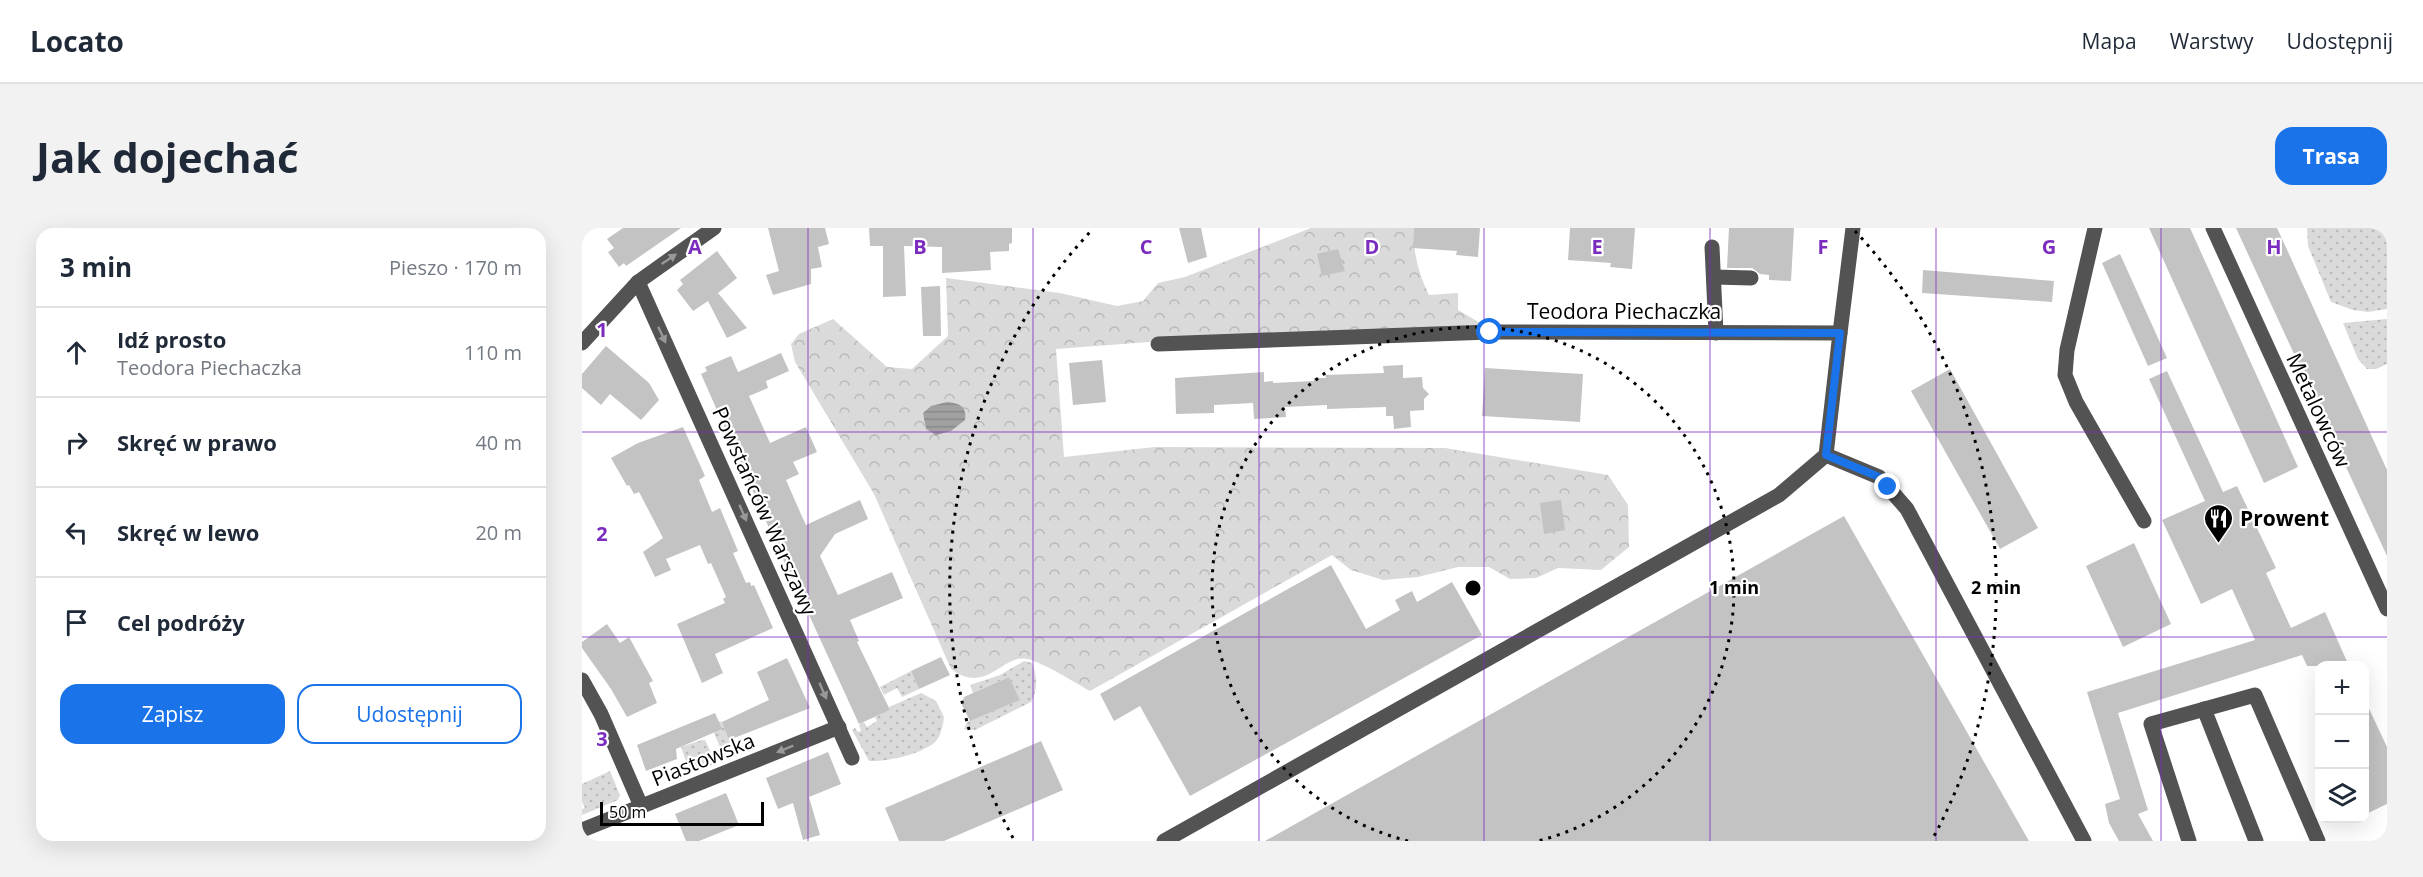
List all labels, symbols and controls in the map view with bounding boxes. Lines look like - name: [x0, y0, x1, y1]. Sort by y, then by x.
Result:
- text: Locato: [30, 22, 124, 60]
- text: Mapa: [2082, 27, 2137, 55]
- text: Warstwy: [2170, 27, 2254, 55]
- text: Udostępnij: [2287, 27, 2393, 55]
- button: Trasa: [2275, 127, 2387, 185]
- text: Jak dojechać: [36, 128, 299, 185]
- text: A: [688, 233, 702, 260]
- text: B: [913, 233, 927, 260]
- text: C: [1140, 233, 1153, 260]
- text: D: [1365, 233, 1379, 260]
- text: E: [1591, 233, 1603, 260]
- text: F: [1818, 233, 1828, 260]
- text: G: [2042, 233, 2056, 260]
- text: H: [2266, 233, 2282, 260]
- text: 3 min: [60, 249, 132, 285]
- one-way arrow: [660, 253, 676, 265]
- text: Pieszo · 170 m: [389, 254, 522, 281]
- street label: Teodora Piechaczka: [1527, 297, 1721, 325]
- text: 1: [596, 316, 608, 343]
- route start: [1476, 318, 1502, 344]
- text: Idź prosto: [117, 324, 226, 354]
- one-way arrow: [657, 327, 667, 345]
- icon: ahead: [60, 336, 93, 369]
- text: 110 m: [464, 339, 522, 366]
- street label: Metalowców: [2280, 348, 2358, 472]
- text: Teodora Piechaczka: [117, 354, 302, 381]
- street label: Powstańców Warszawy: [706, 402, 824, 620]
- icon: right: [60, 426, 93, 459]
- text: Skręć w prawo: [117, 427, 277, 457]
- text: 40 m: [475, 429, 522, 456]
- route end: [1874, 473, 1900, 499]
- restaurant icon: Prowent: [2203, 502, 2235, 544]
- one-way arrow: [738, 504, 747, 521]
- place label: Prowent: [2240, 504, 2329, 532]
- icon: left: [60, 516, 93, 549]
- text: Skręć w lewo: [117, 517, 259, 547]
- text: 20 m: [475, 519, 522, 546]
- text: 2: [596, 520, 608, 547]
- text: 1 min: [1709, 575, 1759, 599]
- text: 2 min: [1971, 575, 2021, 599]
- centre of rings: [1463, 578, 1483, 598]
- icon: arrive: [60, 606, 93, 639]
- text: Cel podróży: [117, 607, 245, 637]
- map controls: [2315, 661, 2369, 823]
- button: +: [2315, 661, 2369, 715]
- one-way arrow: [818, 682, 827, 699]
- button: Zapisz: [60, 684, 285, 744]
- button: Udostępnij: [297, 684, 522, 744]
- button: −: [2315, 715, 2369, 769]
- text: 3: [596, 725, 608, 752]
- street label: Piastowska: [647, 726, 759, 792]
- one-way arrow: [775, 744, 793, 754]
- button: layers: [2315, 769, 2369, 823]
- scale bar: [600, 799, 764, 826]
- text: 50 m: [609, 801, 646, 823]

